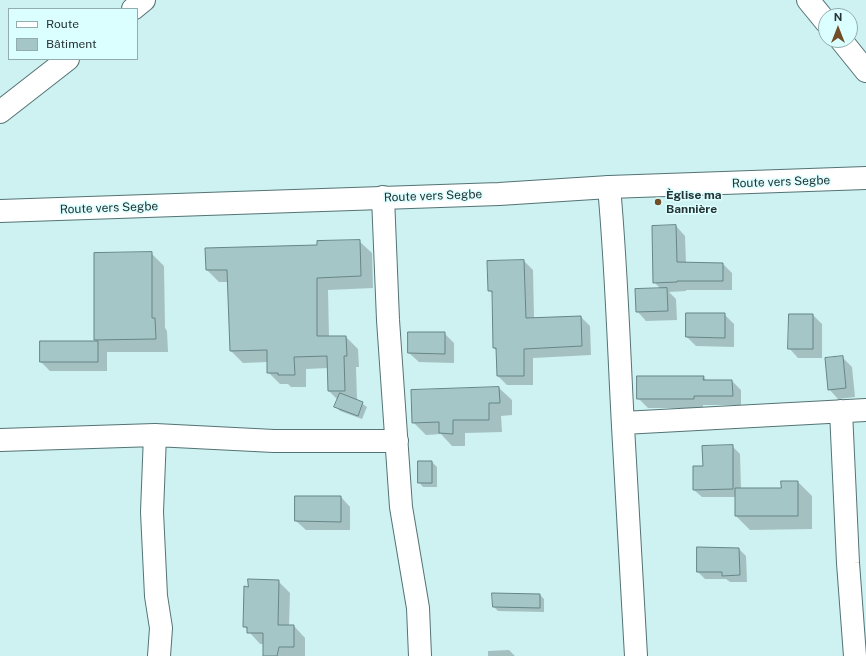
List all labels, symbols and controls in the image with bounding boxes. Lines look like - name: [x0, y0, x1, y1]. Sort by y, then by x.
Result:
- legend: [8, 8, 138, 60]
- north arrow: [818, 8, 858, 48]
- text: N: [834, 11, 842, 23]
- text: Route: [46, 17, 79, 31]
- text: Bâtiment: [46, 37, 97, 51]
- street label: Route vers Segbe: [732, 173, 830, 191]
- street label: Route vers Segbe: [384, 187, 482, 205]
- place label: Èglise ma Bannière: [666, 188, 722, 216]
- marker: Èglise ma Bannière: [653, 197, 663, 207]
- street label: Route vers Segbe: [60, 199, 158, 217]

